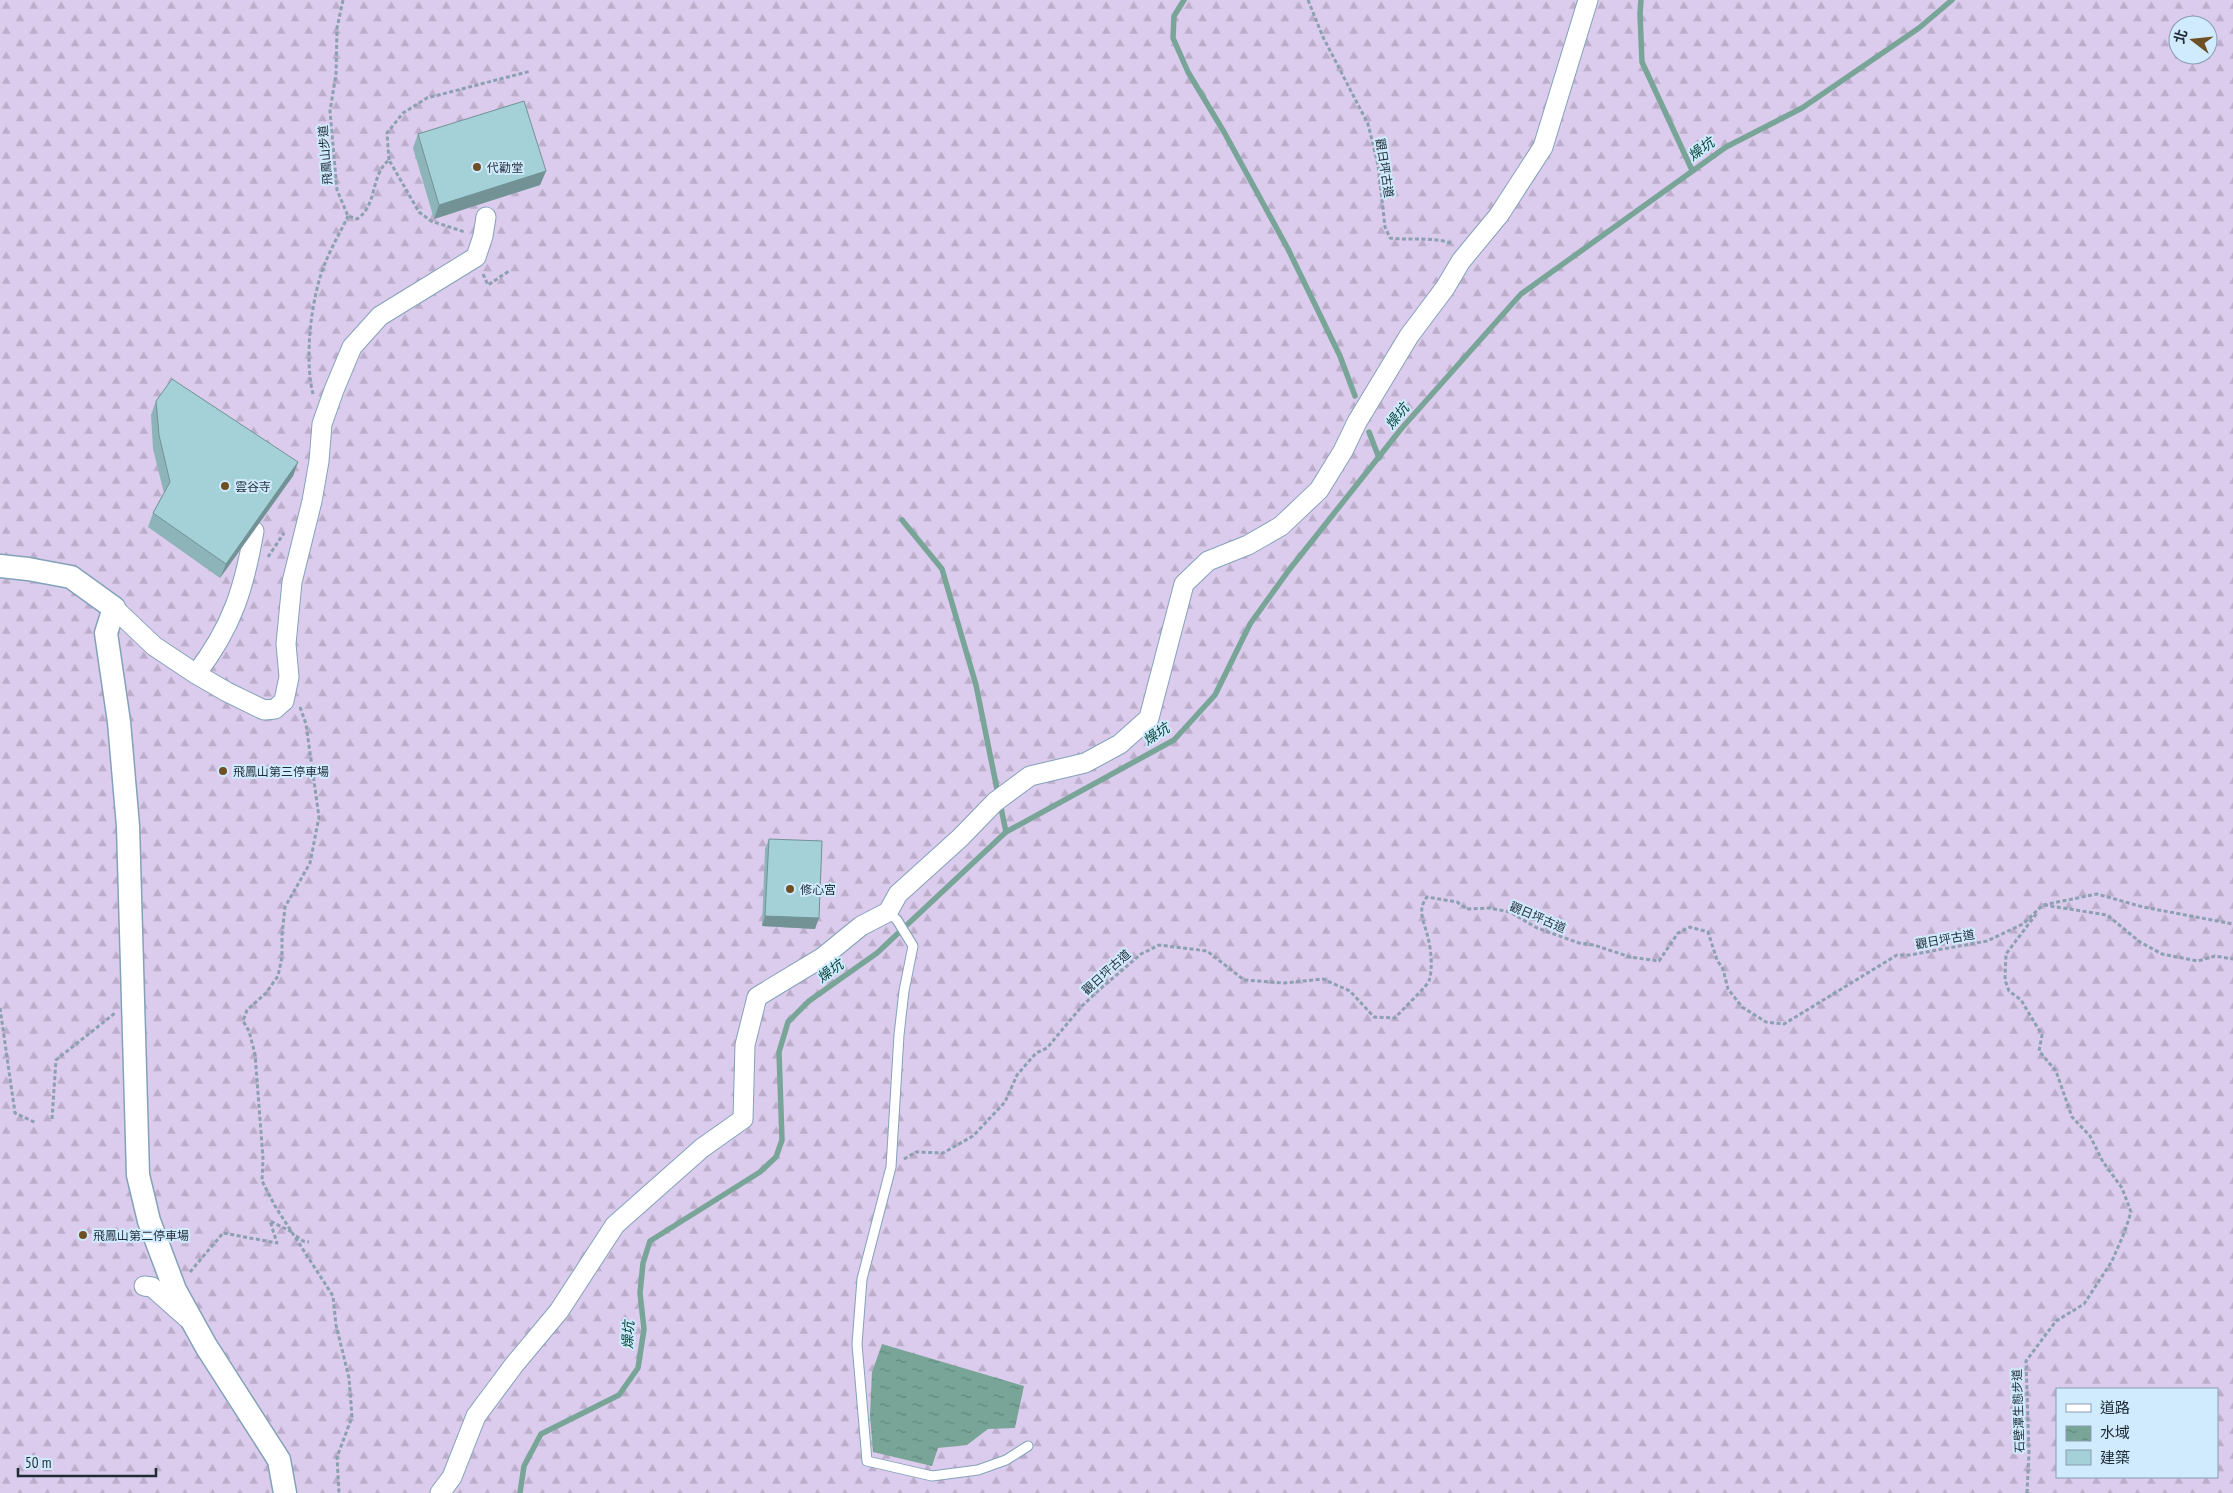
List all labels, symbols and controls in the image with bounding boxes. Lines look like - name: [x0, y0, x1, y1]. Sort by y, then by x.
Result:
- north arrow: [2168, 15, 2218, 65]
- text: 北: [2170, 27, 2191, 46]
- street label: 飛鳳山步道: [315, 124, 335, 186]
- water label: 燥坑: [1684, 132, 1719, 165]
- street label: 觀日坪古道: [1373, 137, 1397, 199]
- place label: 代勸堂: [487, 160, 523, 175]
- marker: 代勸堂: [471, 161, 483, 173]
- water label: 燥坑: [1381, 398, 1414, 433]
- place label: 雲谷寺: [235, 479, 271, 494]
- marker: 雲谷寺: [219, 480, 231, 492]
- water label: 燥坑: [1139, 718, 1174, 749]
- place label: 飛鳳山第三停車場: [233, 764, 329, 779]
- marker: 飛鳳山第三停車場: [217, 765, 229, 777]
- place label: 修心宮: [800, 882, 836, 897]
- marker: 修心宮: [784, 883, 796, 895]
- street label: 觀日坪古道: [1507, 898, 1569, 936]
- street label: 觀日坪古道: [1914, 926, 1976, 952]
- street label: 觀日坪古道: [1079, 946, 1133, 998]
- water label: 燥坑: [813, 954, 848, 987]
- place label: 飛鳳山第二停車場: [93, 1228, 189, 1243]
- marker: 飛鳳山第二停車場: [77, 1229, 89, 1241]
- water label: 燥坑: [618, 1319, 638, 1349]
- street label: 石壁潭生態步道: [2009, 1369, 2027, 1453]
- legend: [2056, 1388, 2218, 1478]
- text: 道路: [2100, 1398, 2130, 1417]
- text: 水域: [2100, 1423, 2130, 1442]
- scale bar: [18, 1446, 155, 1478]
- text: 建築: [2100, 1448, 2130, 1467]
- text: 50 m: [25, 1453, 51, 1472]

